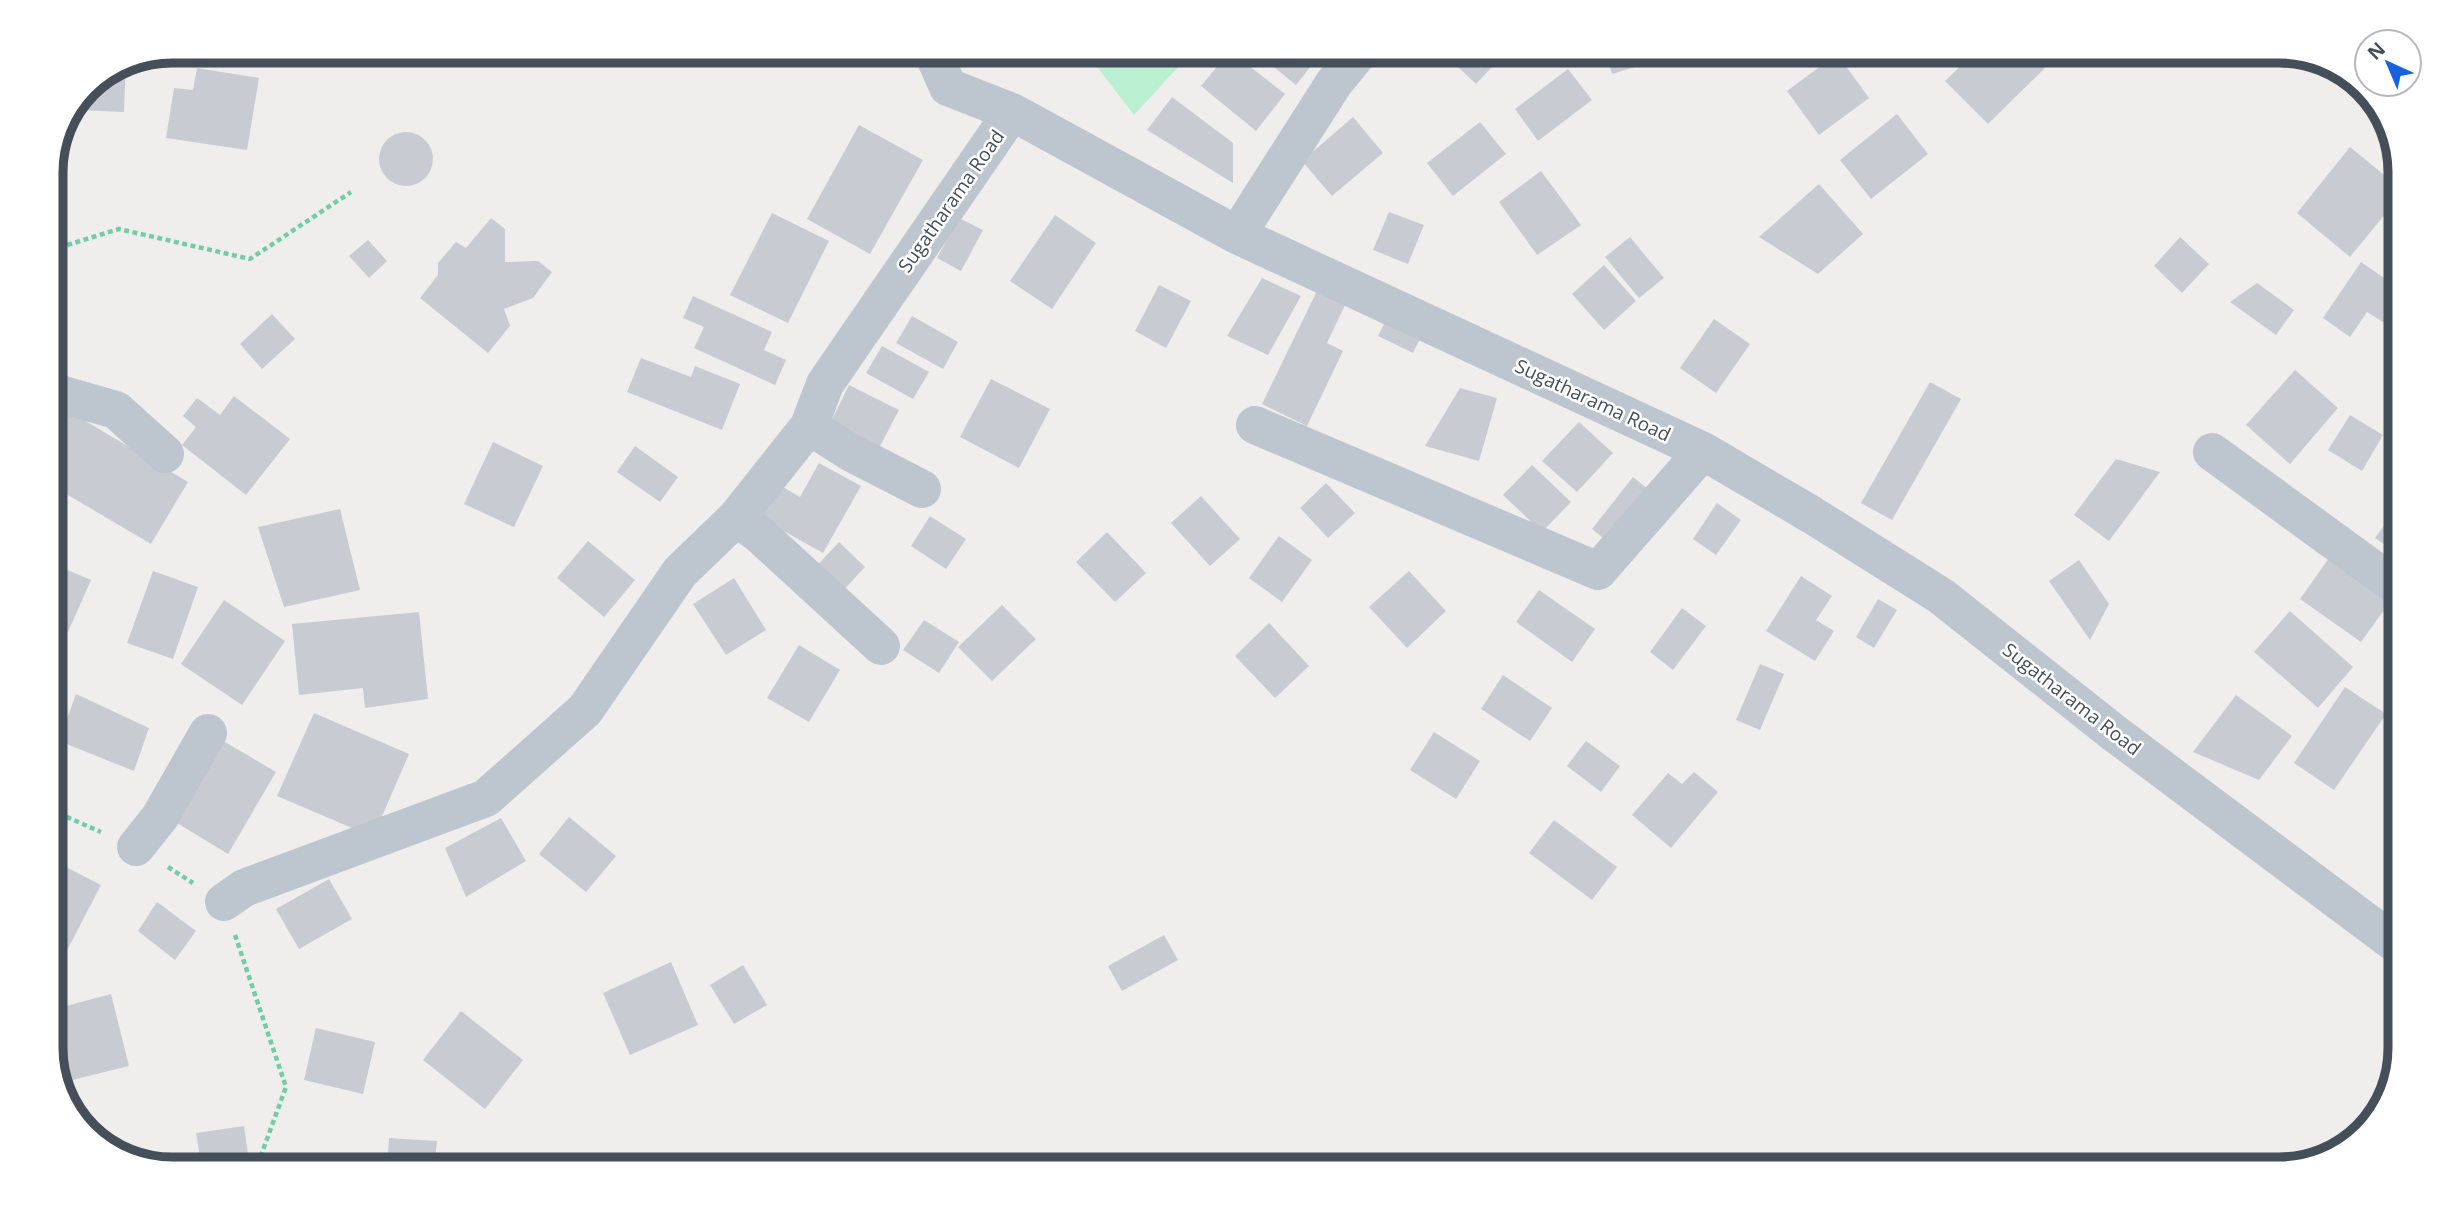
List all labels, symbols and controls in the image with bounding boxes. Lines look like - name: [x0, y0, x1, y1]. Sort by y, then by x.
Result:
- north arrow: [2353, 28, 2423, 98]
- text: N: [2362, 36, 2391, 65]
- street label: Sugatharama Road: [892, 124, 1010, 278]
- street label: Sugatharama Road: [1511, 353, 1675, 447]
- street label: Sugatharama Road: [1998, 637, 2146, 761]

